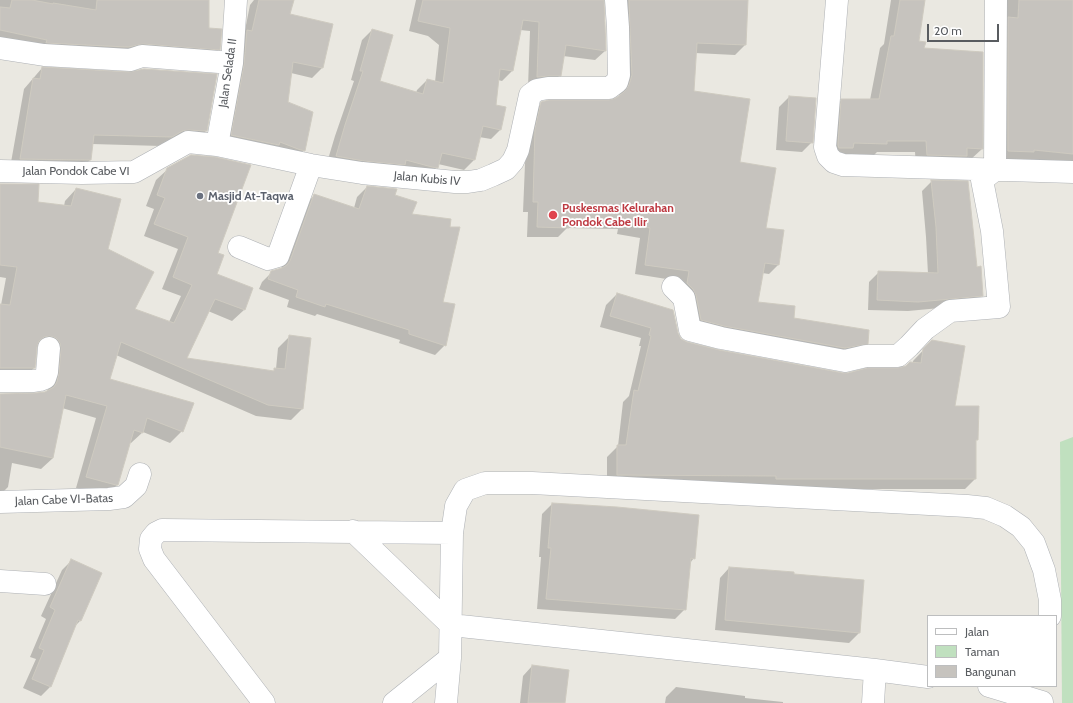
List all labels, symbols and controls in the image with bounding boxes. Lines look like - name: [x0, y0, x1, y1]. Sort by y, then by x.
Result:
- scale bar: [929, 16, 1001, 42]
- text: 20 m: [934, 23, 962, 38]
- street label: Jalan Selada II: [216, 37, 240, 109]
- street label: Jalan Pondok Cabe VI: [22, 164, 130, 178]
- street label: Jalan Kubis IV: [393, 169, 461, 189]
- place label: Masjid At-Taqwa: [208, 189, 294, 203]
- marker: Masjid At-Taqwa: [195, 191, 205, 201]
- place label: Puskesmas Kelurahan Pondok Cabe Ilir: [562, 201, 674, 229]
- marker: Puskesmas Kelurahan Pondok Cabe Ilir: [547, 209, 559, 221]
- street label: Jalan Cabe VI-Batas: [15, 491, 113, 509]
- legend: [927, 615, 1057, 687]
- text: Jalan: [965, 624, 989, 639]
- text: Taman: [965, 644, 999, 659]
- text: Bangunan: [965, 664, 1016, 679]

